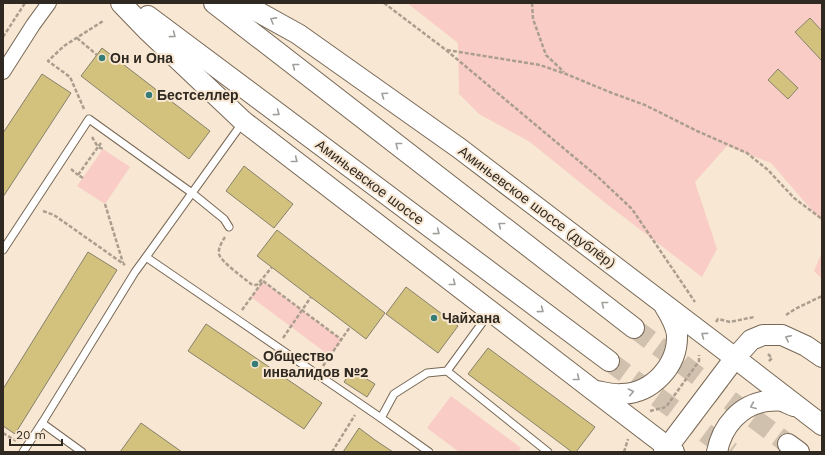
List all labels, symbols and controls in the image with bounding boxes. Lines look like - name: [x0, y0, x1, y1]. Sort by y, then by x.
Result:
- one-way arrow: [269, 18, 277, 25]
- one-way arrow: [169, 30, 176, 37]
- place label: Он и Она: [110, 50, 173, 66]
- marker: Он и Она: [97, 53, 107, 63]
- one-way arrow: [293, 63, 300, 70]
- place label: Бестселлер: [157, 87, 239, 103]
- marker: Бестселлер: [144, 90, 154, 100]
- one-way arrow: [381, 93, 388, 100]
- one-way arrow: [273, 108, 280, 115]
- street label: Аминьевское шоссе: [313, 136, 427, 228]
- one-way arrow: [395, 143, 402, 150]
- street label: Аминьевское шоссе (дублёр): [455, 143, 619, 271]
- one-way arrow: [290, 156, 297, 163]
- one-way arrow: [498, 223, 505, 230]
- one-way arrow: [433, 228, 440, 235]
- one-way arrow: [449, 278, 456, 285]
- one-way arrow: [601, 302, 608, 309]
- one-way arrow: [537, 306, 544, 313]
- place label: Чайхана: [442, 310, 500, 326]
- marker: Чайхана: [429, 313, 439, 323]
- one-way arrow: [702, 332, 709, 339]
- one-way arrow: [785, 335, 793, 343]
- place label: Общество инвалидов №2: [263, 348, 368, 380]
- marker: Общество инвалидов №2: [250, 359, 260, 369]
- one-way arrow: [572, 373, 579, 380]
- one-way arrow: [628, 389, 634, 397]
- one-way arrow: [749, 401, 756, 409]
- scale bar: [10, 421, 62, 447]
- text: 20 m: [16, 428, 46, 442]

